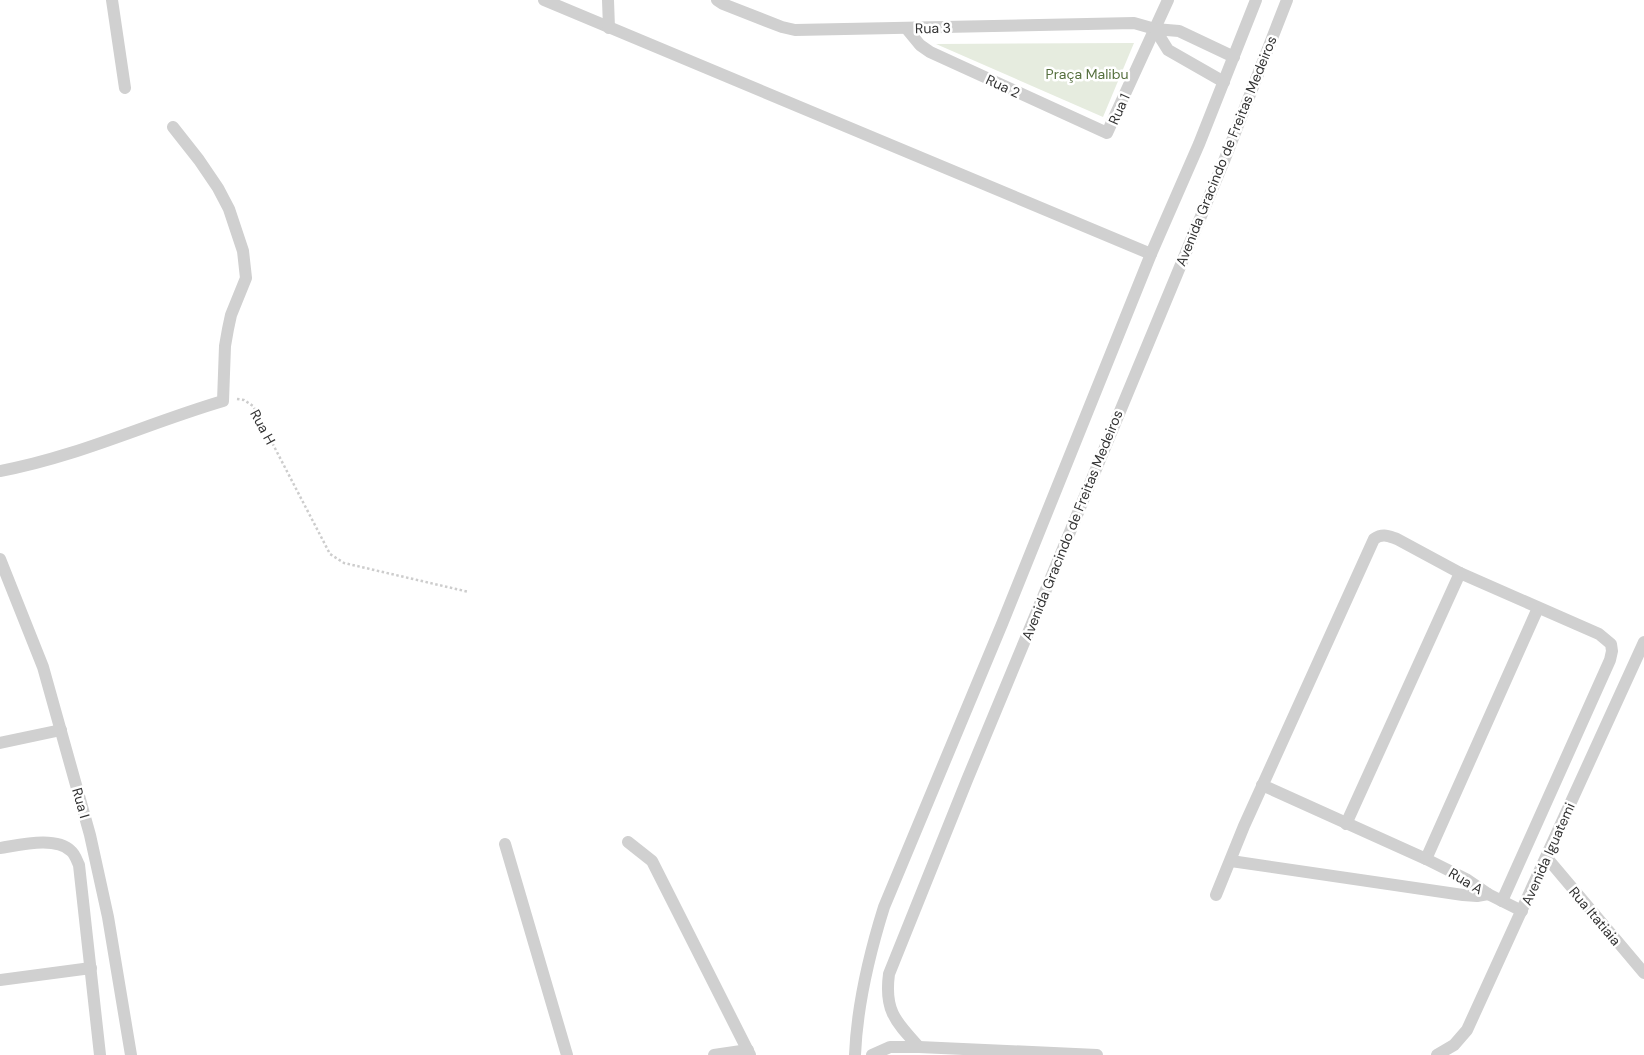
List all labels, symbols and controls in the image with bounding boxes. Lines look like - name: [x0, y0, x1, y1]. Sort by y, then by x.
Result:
- street label: Rua 3: [915, 19, 951, 37]
- street label: Avenida Gracindo de Freitas Medeiros: [1171, 33, 1281, 269]
- park label: Praça Malibu: [1046, 65, 1128, 83]
- street label: Rua 2: [983, 70, 1023, 102]
- street label: Rua 1: [1104, 91, 1134, 127]
- street label: Rua H: [246, 406, 280, 448]
- street label: Avenida Gracindo de Freitas Medeiros: [1017, 407, 1127, 643]
- street label: Rua I: [68, 786, 94, 820]
- street label: Avenida Iguatemi: [1517, 800, 1579, 908]
- street label: Rua A: [1446, 864, 1486, 898]
- street label: Rua Itatiaia: [1565, 883, 1625, 949]

